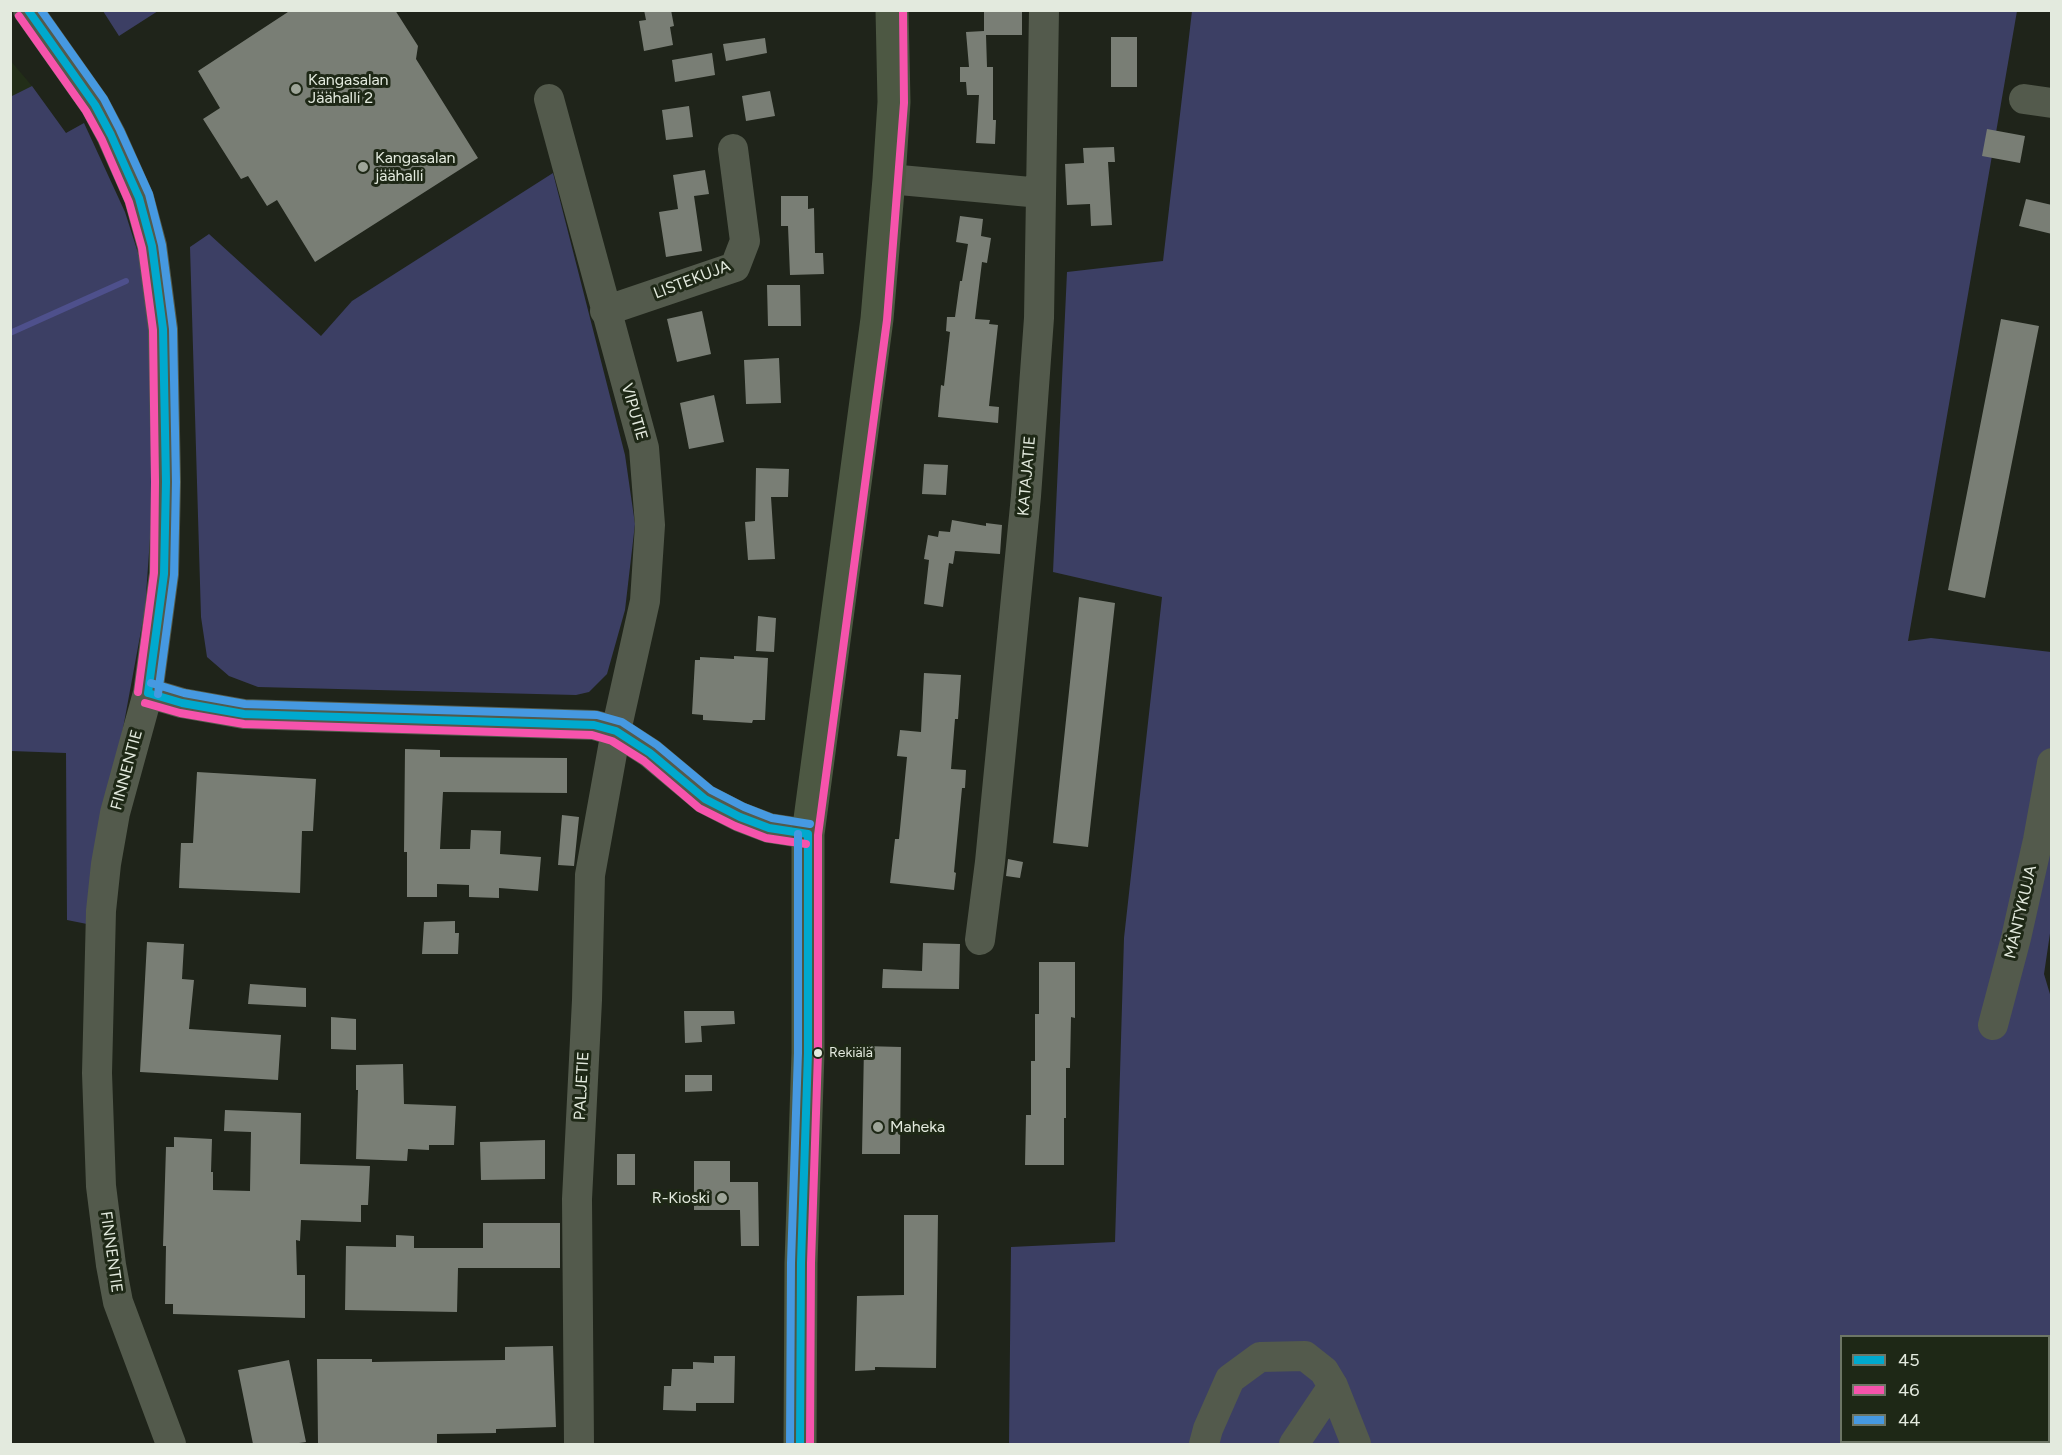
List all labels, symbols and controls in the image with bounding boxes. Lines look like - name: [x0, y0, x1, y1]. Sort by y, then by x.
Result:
- place label: Kangasalan Jäähalli 2: [308, 70, 388, 108]
- marker: Kangasalan Jäähalli 2: [289, 82, 303, 96]
- place label: Kangasalan jäähalli: [375, 148, 455, 186]
- marker: Kangasalan jäähalli: [356, 160, 370, 174]
- street label: LISTEKUJA: [651, 257, 733, 303]
- street label: VIPUTIE: [617, 381, 651, 443]
- street label: KATAJATIE: [1014, 435, 1040, 517]
- street label: FINNENTIE: [107, 728, 147, 812]
- street label: MÄNTYKUJA: [2001, 863, 2041, 961]
- place label: Rekiälä: [829, 1045, 873, 1061]
- marker: Rekiälä: [812, 1047, 824, 1059]
- street label: PALJETIE: [571, 1051, 593, 1121]
- place label: Maheka: [890, 1117, 945, 1137]
- marker: Maheka: [871, 1120, 885, 1134]
- place label: R-Kioski: [652, 1188, 710, 1208]
- marker: R-Kioski: [715, 1191, 729, 1205]
- street label: FINNENTIE: [96, 1210, 126, 1294]
- legend: [1840, 1335, 2050, 1443]
- text: 45: [1898, 1349, 1920, 1371]
- text: 46: [1898, 1379, 1919, 1401]
- text: 44: [1898, 1409, 1920, 1431]

